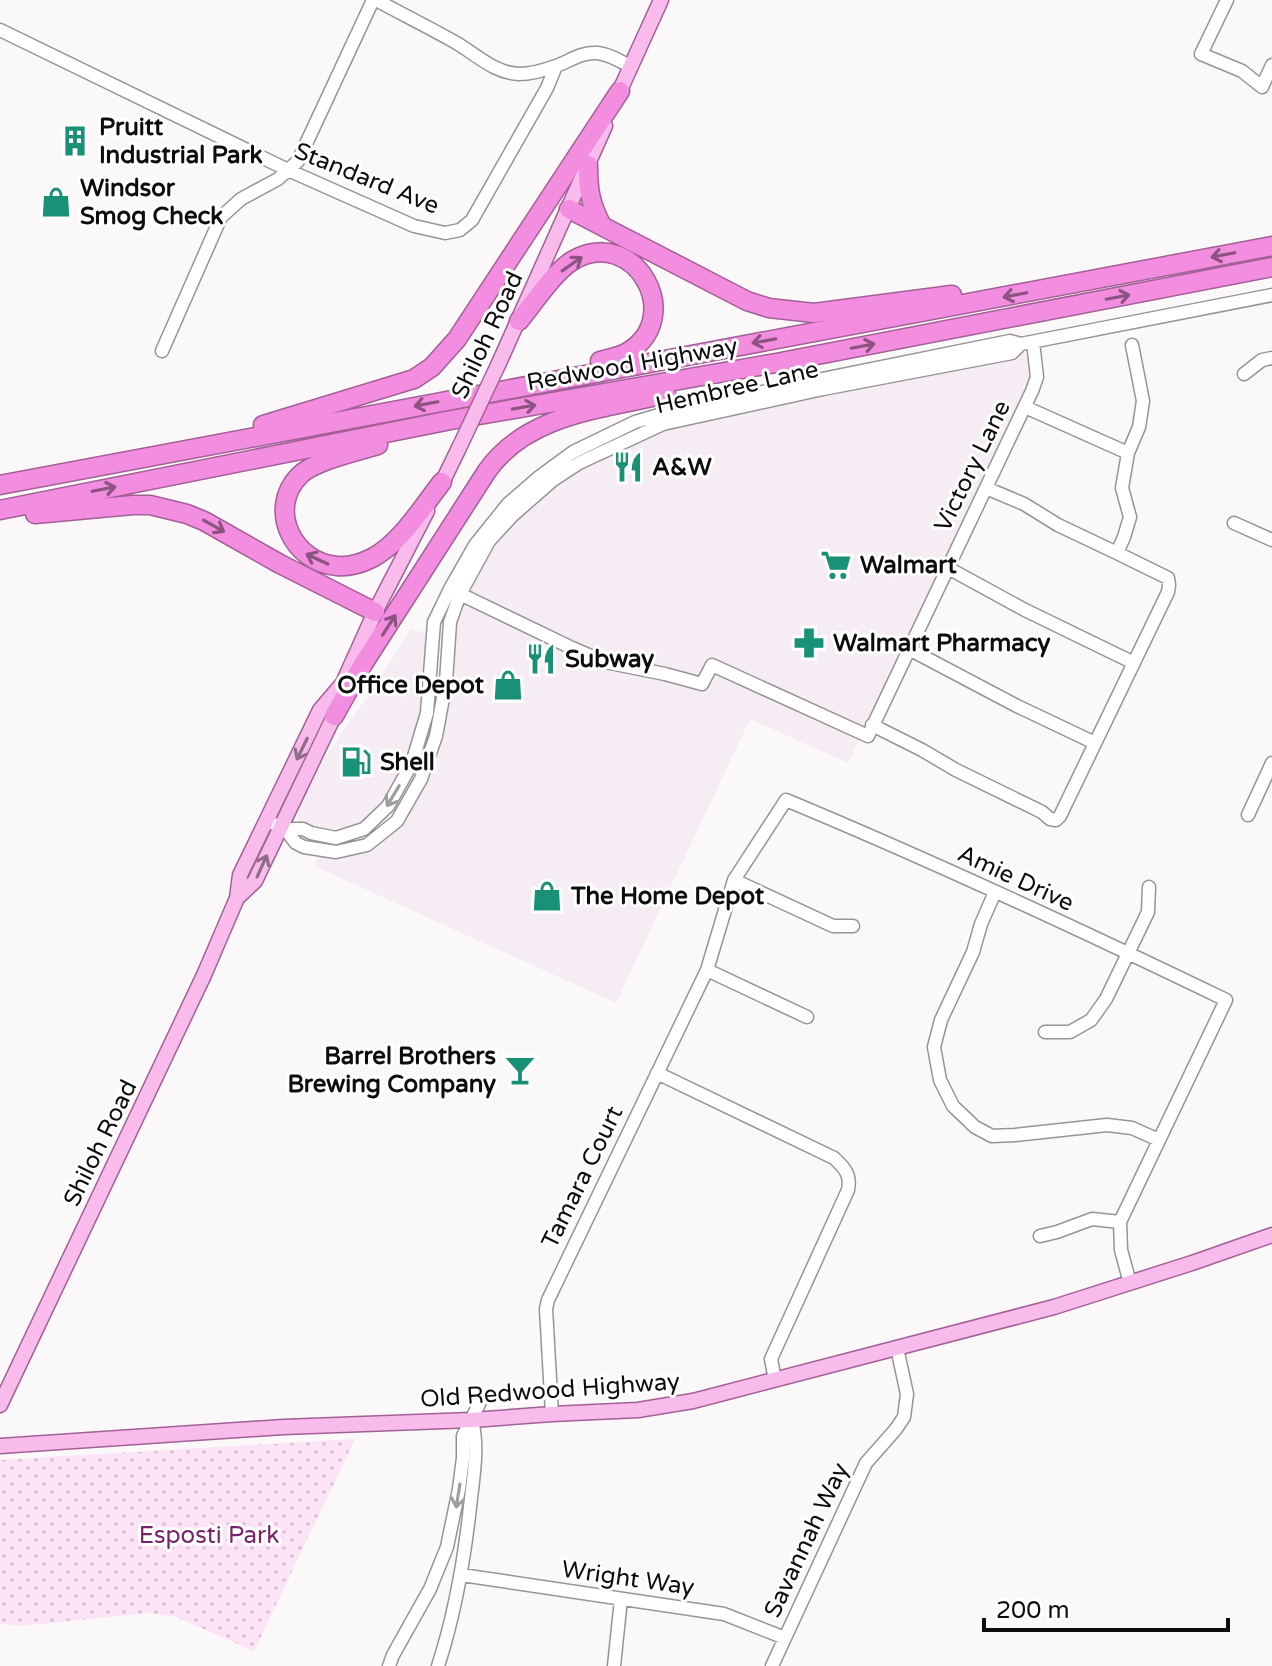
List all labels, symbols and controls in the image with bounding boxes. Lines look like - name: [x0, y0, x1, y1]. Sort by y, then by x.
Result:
- place label: Pruitt Industrial Park: [99, 113, 263, 170]
- building icon: Pruitt Industrial Park: [58, 124, 92, 158]
- street label: Standard Ave: [290, 136, 443, 221]
- place label: Windsor Smog Check: [80, 174, 223, 231]
- shop icon: Windsor Smog Check: [39, 185, 73, 219]
- one-way arrow: [1211, 249, 1237, 264]
- one-way arrow: [560, 256, 582, 272]
- street label: Shiloh Road: [445, 267, 530, 403]
- one-way arrow: [1003, 288, 1029, 303]
- one-way arrow: [1104, 288, 1130, 303]
- street label: Redwood Highway: [524, 332, 740, 397]
- one-way arrow: [752, 335, 777, 350]
- one-way arrow: [849, 338, 875, 353]
- street label: Hembree Lane: [653, 355, 821, 420]
- street label: Victory Lane: [928, 396, 1017, 537]
- one-way arrow: [413, 398, 439, 413]
- one-way arrow: [511, 399, 536, 414]
- restaurant icon: A&W: [611, 450, 645, 484]
- place label: A&W: [652, 453, 712, 482]
- one-way arrow: [91, 481, 116, 496]
- one-way arrow: [201, 519, 225, 534]
- supermarket icon: Walmart: [819, 548, 853, 582]
- one-way arrow: [306, 551, 330, 566]
- place label: Walmart: [860, 551, 957, 580]
- one-way arrow: [381, 614, 397, 637]
- pharmacy icon: Walmart Pharmacy: [792, 626, 826, 660]
- place label: Walmart Pharmacy: [833, 629, 1050, 658]
- restaurant icon: Subway: [524, 642, 558, 676]
- place label: Subway: [565, 645, 654, 674]
- shop icon: Office Depot: [491, 668, 525, 702]
- place label: Office Depot: [337, 671, 485, 700]
- one-way arrow: [294, 736, 309, 760]
- fuel station icon: Shell: [339, 745, 373, 779]
- place label: Shell: [380, 748, 435, 777]
- one-way arrow: [385, 784, 401, 807]
- street label: Amie Drive: [953, 839, 1078, 918]
- one-way arrow: [255, 854, 270, 878]
- shop icon: The Home Depot: [530, 879, 564, 913]
- place label: The Home Depot: [570, 882, 765, 911]
- place label: Barrel Brothers Brewing Company: [287, 1042, 496, 1099]
- bar icon: Barrel Brothers Brewing Company: [503, 1053, 537, 1087]
- street label: Shiloh Road: [57, 1075, 143, 1211]
- street label: Tamara Court: [536, 1101, 629, 1253]
- street label: Old Redwood Highway: [419, 1367, 681, 1414]
- street label: Savannah Way: [758, 1458, 855, 1622]
- one-way arrow: [449, 1482, 464, 1508]
- park label: Esposti Park: [139, 1521, 279, 1550]
- street label: Wright Way: [560, 1555, 696, 1602]
- scale bar: [984, 1582, 1228, 1632]
- text: 200 m: [996, 1596, 1070, 1625]

